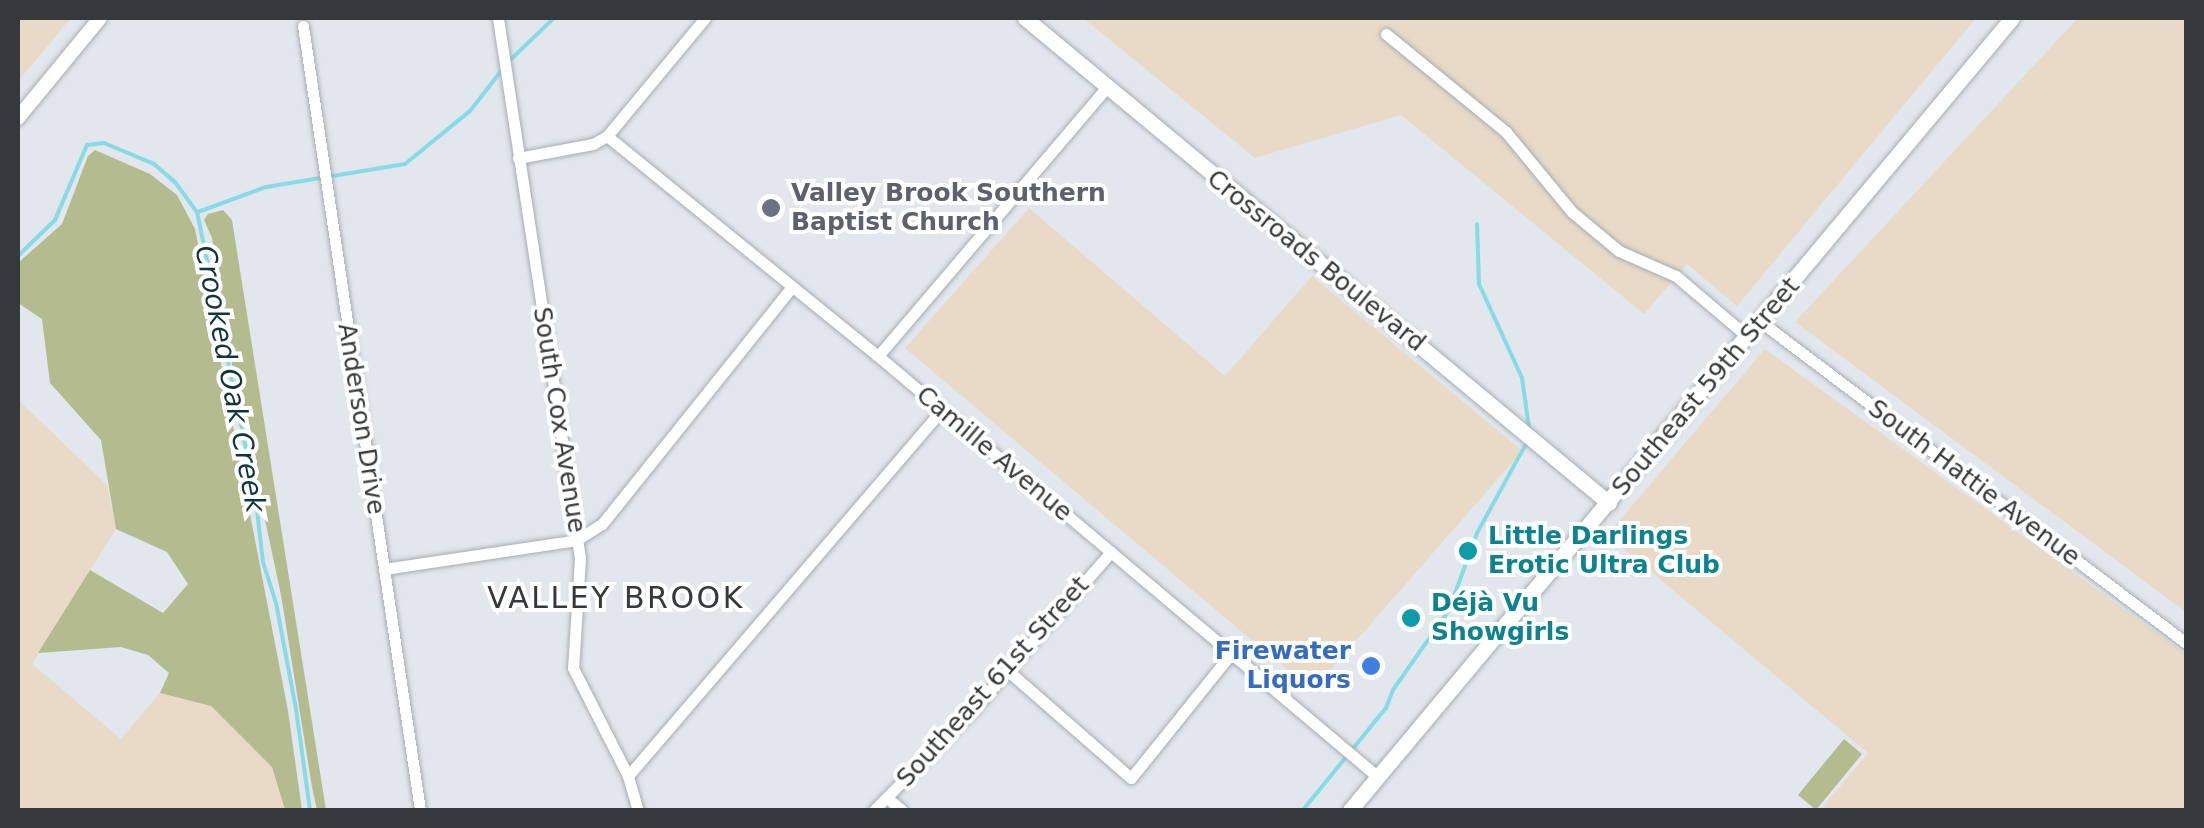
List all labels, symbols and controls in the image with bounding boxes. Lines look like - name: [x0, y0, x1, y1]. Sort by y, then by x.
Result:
- street label: Crossroads Boulevard: [1201, 164, 1431, 358]
- place label: Valley Brook Southern Baptist Church: [791, 179, 1106, 238]
- marker: Valley Brook Southern Baptist Church: [760, 197, 782, 219]
- water label: Crooked Oak Creek: [188, 243, 272, 515]
- street label: Southeast 59th Street: [1606, 272, 1806, 502]
- street label: South Cox Avenue: [526, 305, 592, 535]
- street label: Anderson Drive: [331, 321, 391, 517]
- street label: Camille Avenue: [910, 380, 1078, 528]
- street label: South Hattie Avenue: [1862, 394, 2086, 572]
- place label: Little Darlings Erotic Ultra Club: [1488, 522, 1720, 581]
- marker: Little Darlings Erotic Ultra Club: [1457, 540, 1479, 562]
- street label: Southeast 61st Street: [891, 571, 1095, 793]
- district label: VALLEY BROOK: [487, 580, 745, 616]
- place label: Déjà Vu Showgirls: [1431, 589, 1569, 648]
- marker: Déjà Vu Showgirls: [1400, 607, 1422, 629]
- place label: Firewater Liquors: [1215, 637, 1351, 696]
- marker: Firewater Liquors: [1360, 655, 1382, 677]

